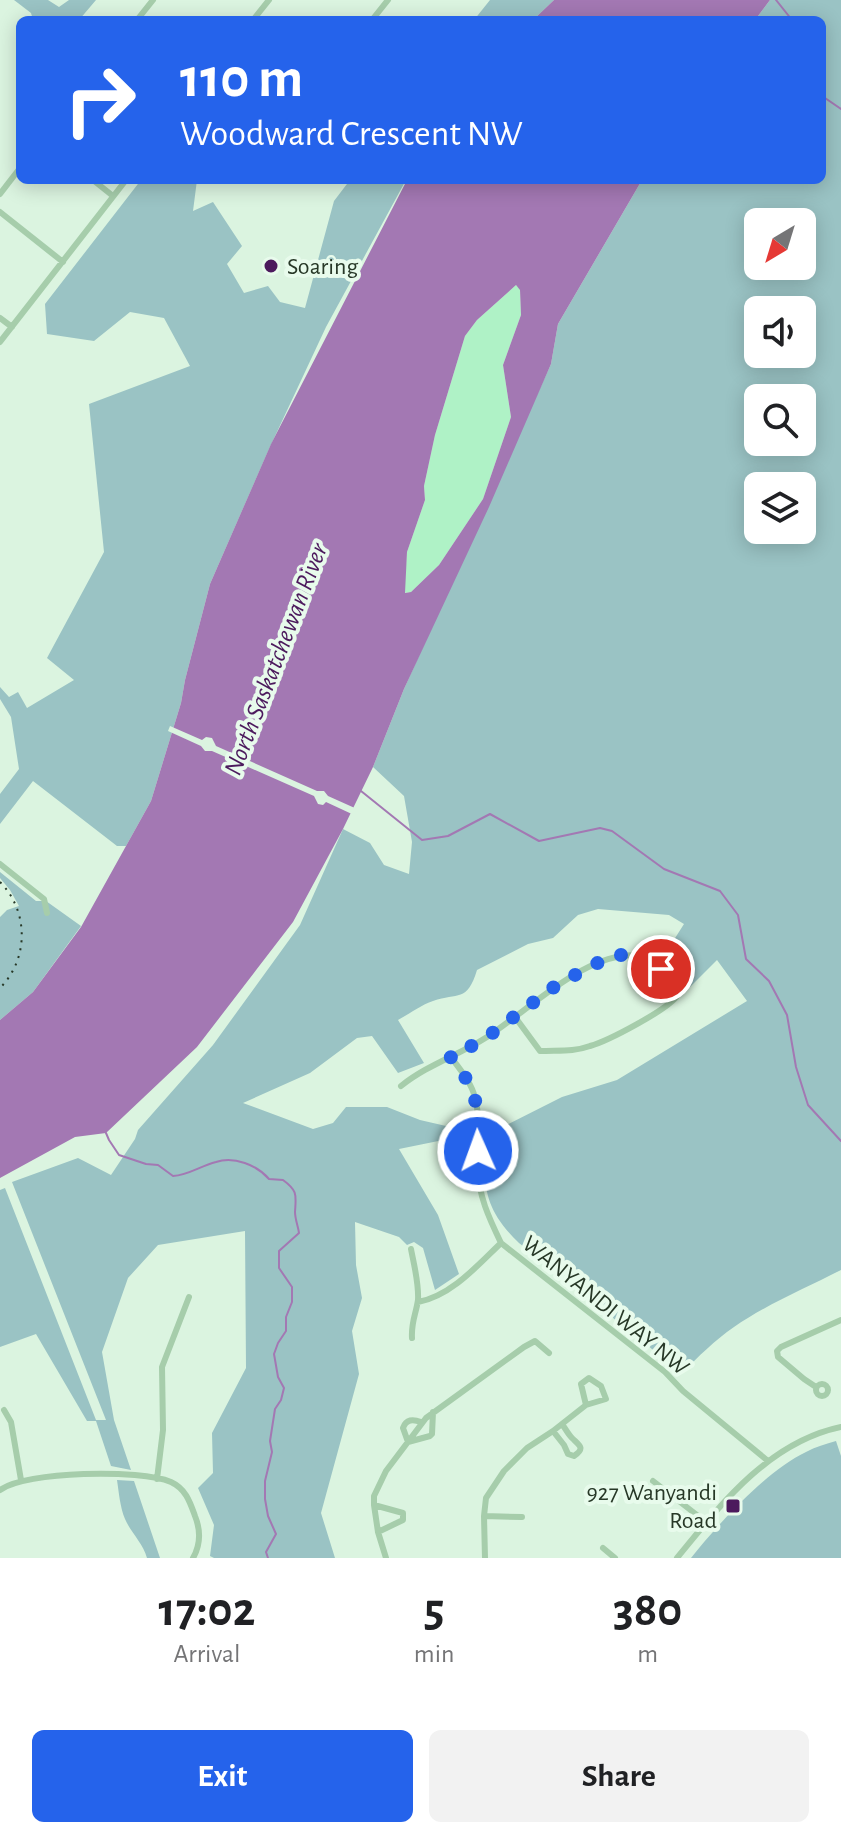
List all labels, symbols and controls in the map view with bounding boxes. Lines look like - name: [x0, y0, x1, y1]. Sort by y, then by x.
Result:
- icon: right: [48, 48, 152, 152]
- text: 110 m: [180, 51, 303, 107]
- text: Woodward Crescent NW: [180, 116, 523, 152]
- north arrow: [744, 208, 816, 280]
- map controls: [744, 208, 816, 544]
- place label: Soaring: [287, 255, 358, 279]
- marker: Soaring: [262, 257, 280, 275]
- button: sound: [744, 296, 816, 368]
- button: search: [744, 384, 816, 456]
- button: layers: [744, 472, 816, 544]
- water label: North Saskatchewan River: [220, 538, 333, 779]
- pin: [627, 935, 695, 1003]
- icon: arrive: [639, 947, 683, 991]
- position arrow: [436, 1109, 520, 1193]
- street label: WANYANDI WAY NW: [518, 1231, 694, 1380]
- place label: 927 Wanyandi Road: [587, 1481, 717, 1533]
- marker: 927 Wanyandi Road: [724, 1497, 742, 1515]
- text: 17:02: [159, 1587, 255, 1635]
- text: 5: [424, 1587, 444, 1635]
- text: 380: [613, 1587, 682, 1635]
- text: Arrival: [173, 1641, 240, 1667]
- text: min: [414, 1641, 454, 1667]
- text: m: [637, 1641, 658, 1667]
- button: Exit: [32, 1730, 413, 1822]
- button: Share: [429, 1730, 809, 1822]

